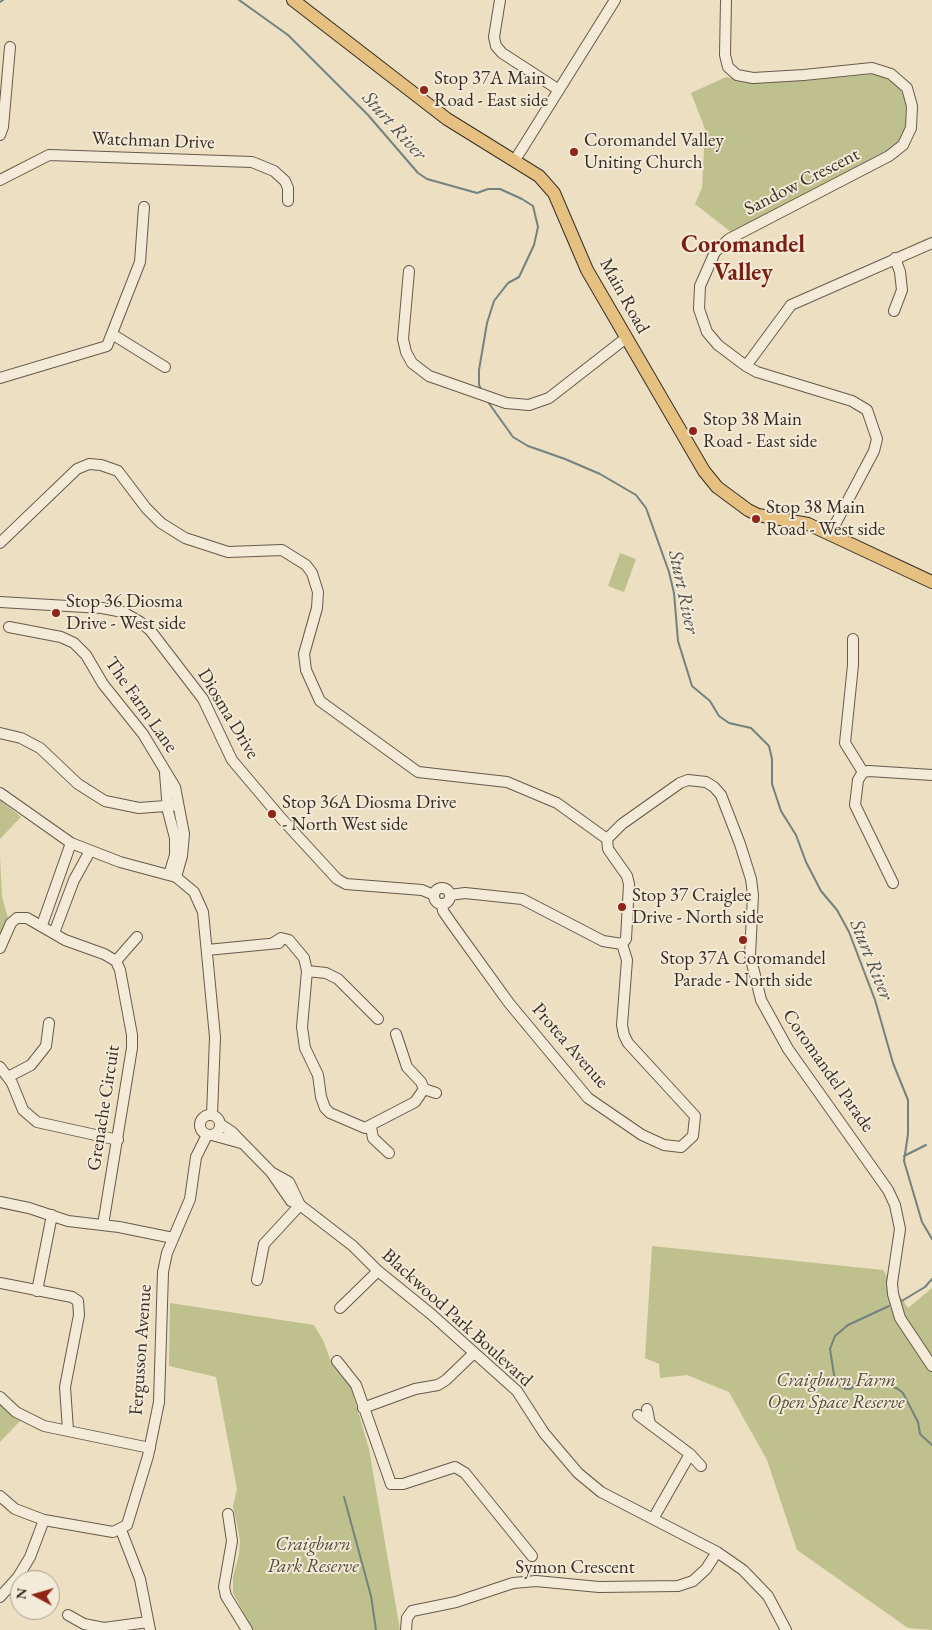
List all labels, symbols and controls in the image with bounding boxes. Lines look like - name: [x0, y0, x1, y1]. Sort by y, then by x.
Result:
- place label: Stop 37A Main Road - East side: [434, 68, 548, 112]
- marker: Stop 37A Main Road - East side: [418, 84, 430, 96]
- water label: Sturt River: [357, 86, 431, 166]
- street label: Watchman Drive: [91, 127, 215, 155]
- place label: Coromandel Valley Uniting Church: [584, 130, 724, 174]
- street label: Sandow Crescent: [741, 143, 863, 221]
- marker: Coromandel Valley Uniting Church: [568, 146, 580, 158]
- district label: Coromandel Valley: [681, 231, 805, 287]
- street label: Main Road: [594, 254, 654, 338]
- place label: Stop 38 Main Road - East side: [703, 409, 817, 453]
- marker: Stop 38 Main Road - East side: [687, 425, 699, 437]
- place label: Stop 38 Main Road - West side: [766, 497, 885, 541]
- marker: Stop 38 Main Road - West side: [750, 513, 762, 525]
- water label: Sturt River: [662, 548, 704, 636]
- place label: Stop 36 Diosma Drive - West side: [66, 591, 186, 635]
- marker: Stop 36 Diosma Drive - West side: [50, 607, 62, 619]
- street label: The Farm Lane: [100, 653, 182, 757]
- street label: Diosma Drive: [192, 665, 264, 763]
- place label: Stop 36A Diosma Drive - North West side: [282, 792, 456, 836]
- marker: Stop 36A Diosma Drive - North West side: [266, 808, 278, 820]
- place label: Stop 37 Craiglee Drive - North side: [632, 885, 764, 929]
- marker: Stop 37 Craiglee Drive - North side: [616, 901, 628, 913]
- water label: Sturt River: [844, 916, 898, 1004]
- marker: Stop 37A Coromandel Parade - North side: [737, 934, 749, 946]
- place label: Stop 37A Coromandel Parade - North side: [660, 948, 826, 992]
- street label: Protea Avenue: [527, 999, 613, 1093]
- street label: Coromandel Parade: [777, 1005, 879, 1137]
- street label: Grenache Circuit: [83, 1044, 125, 1172]
- street label: Blackwood Park Boulevard: [377, 1244, 537, 1392]
- street label: Fergusson Avenue: [125, 1284, 157, 1416]
- park label: Craigburn Farm Open Space Reserve: [767, 1370, 905, 1414]
- park label: Craigburn Park Reserve: [267, 1534, 359, 1578]
- street label: Symon Crescent: [515, 1557, 635, 1579]
- north arrow: [10, 1570, 60, 1620]
- text: N: [12, 1587, 31, 1600]

